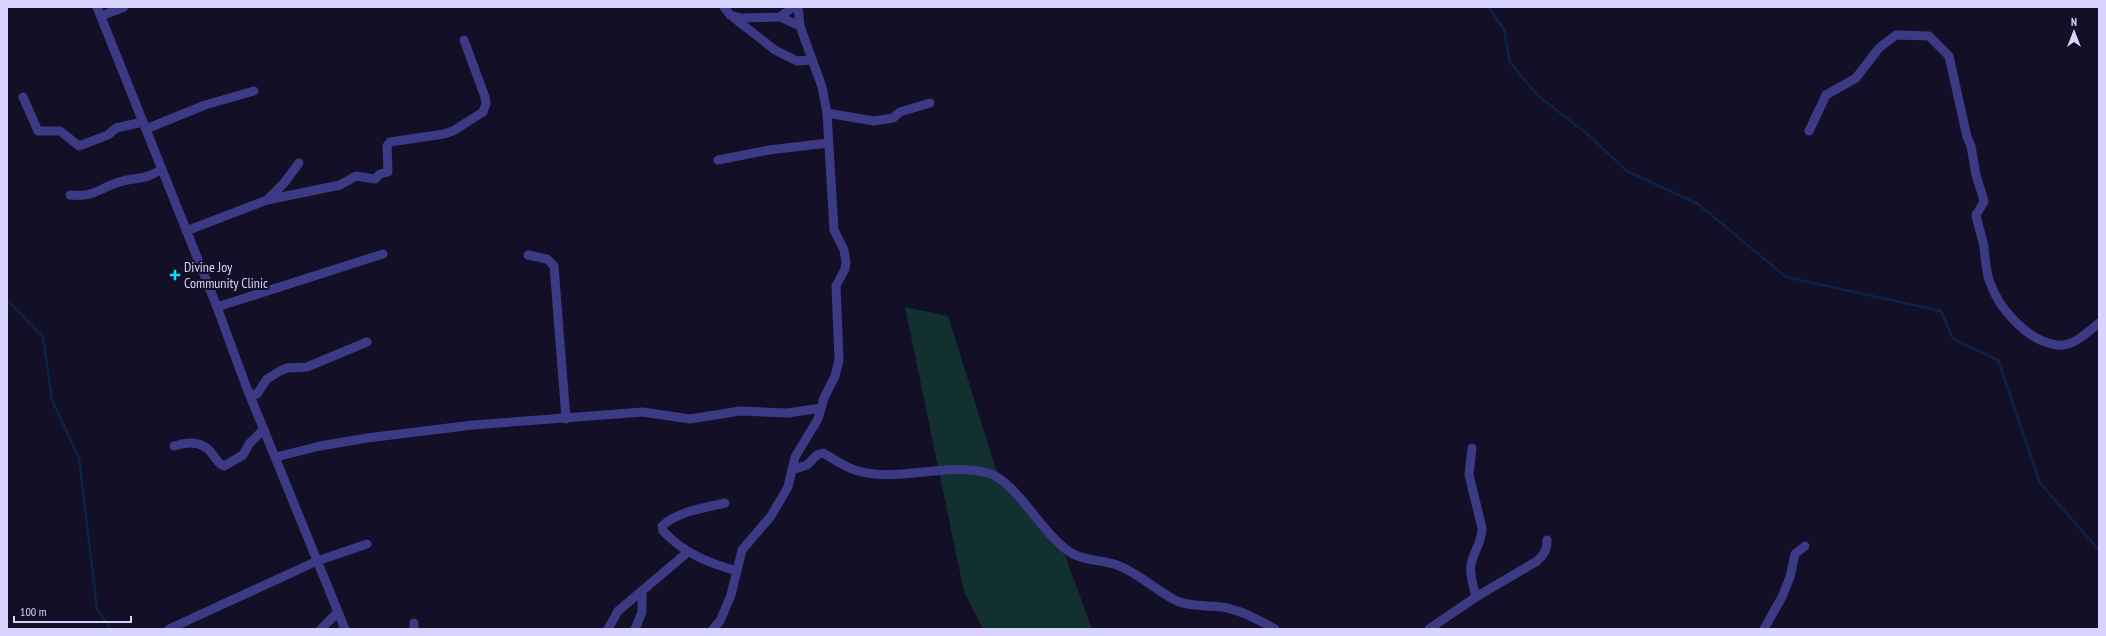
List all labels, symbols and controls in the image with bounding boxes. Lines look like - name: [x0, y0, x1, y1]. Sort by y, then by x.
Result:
- north arrow: [2054, 12, 2094, 52]
- text: N: [2071, 15, 2077, 29]
- place label: Divine Joy Community Clinic: [184, 258, 268, 292]
- marker: Divine Joy Community Clinic: [169, 269, 181, 281]
- scale bar: [14, 598, 131, 624]
- text: 100 m: [20, 604, 47, 619]

